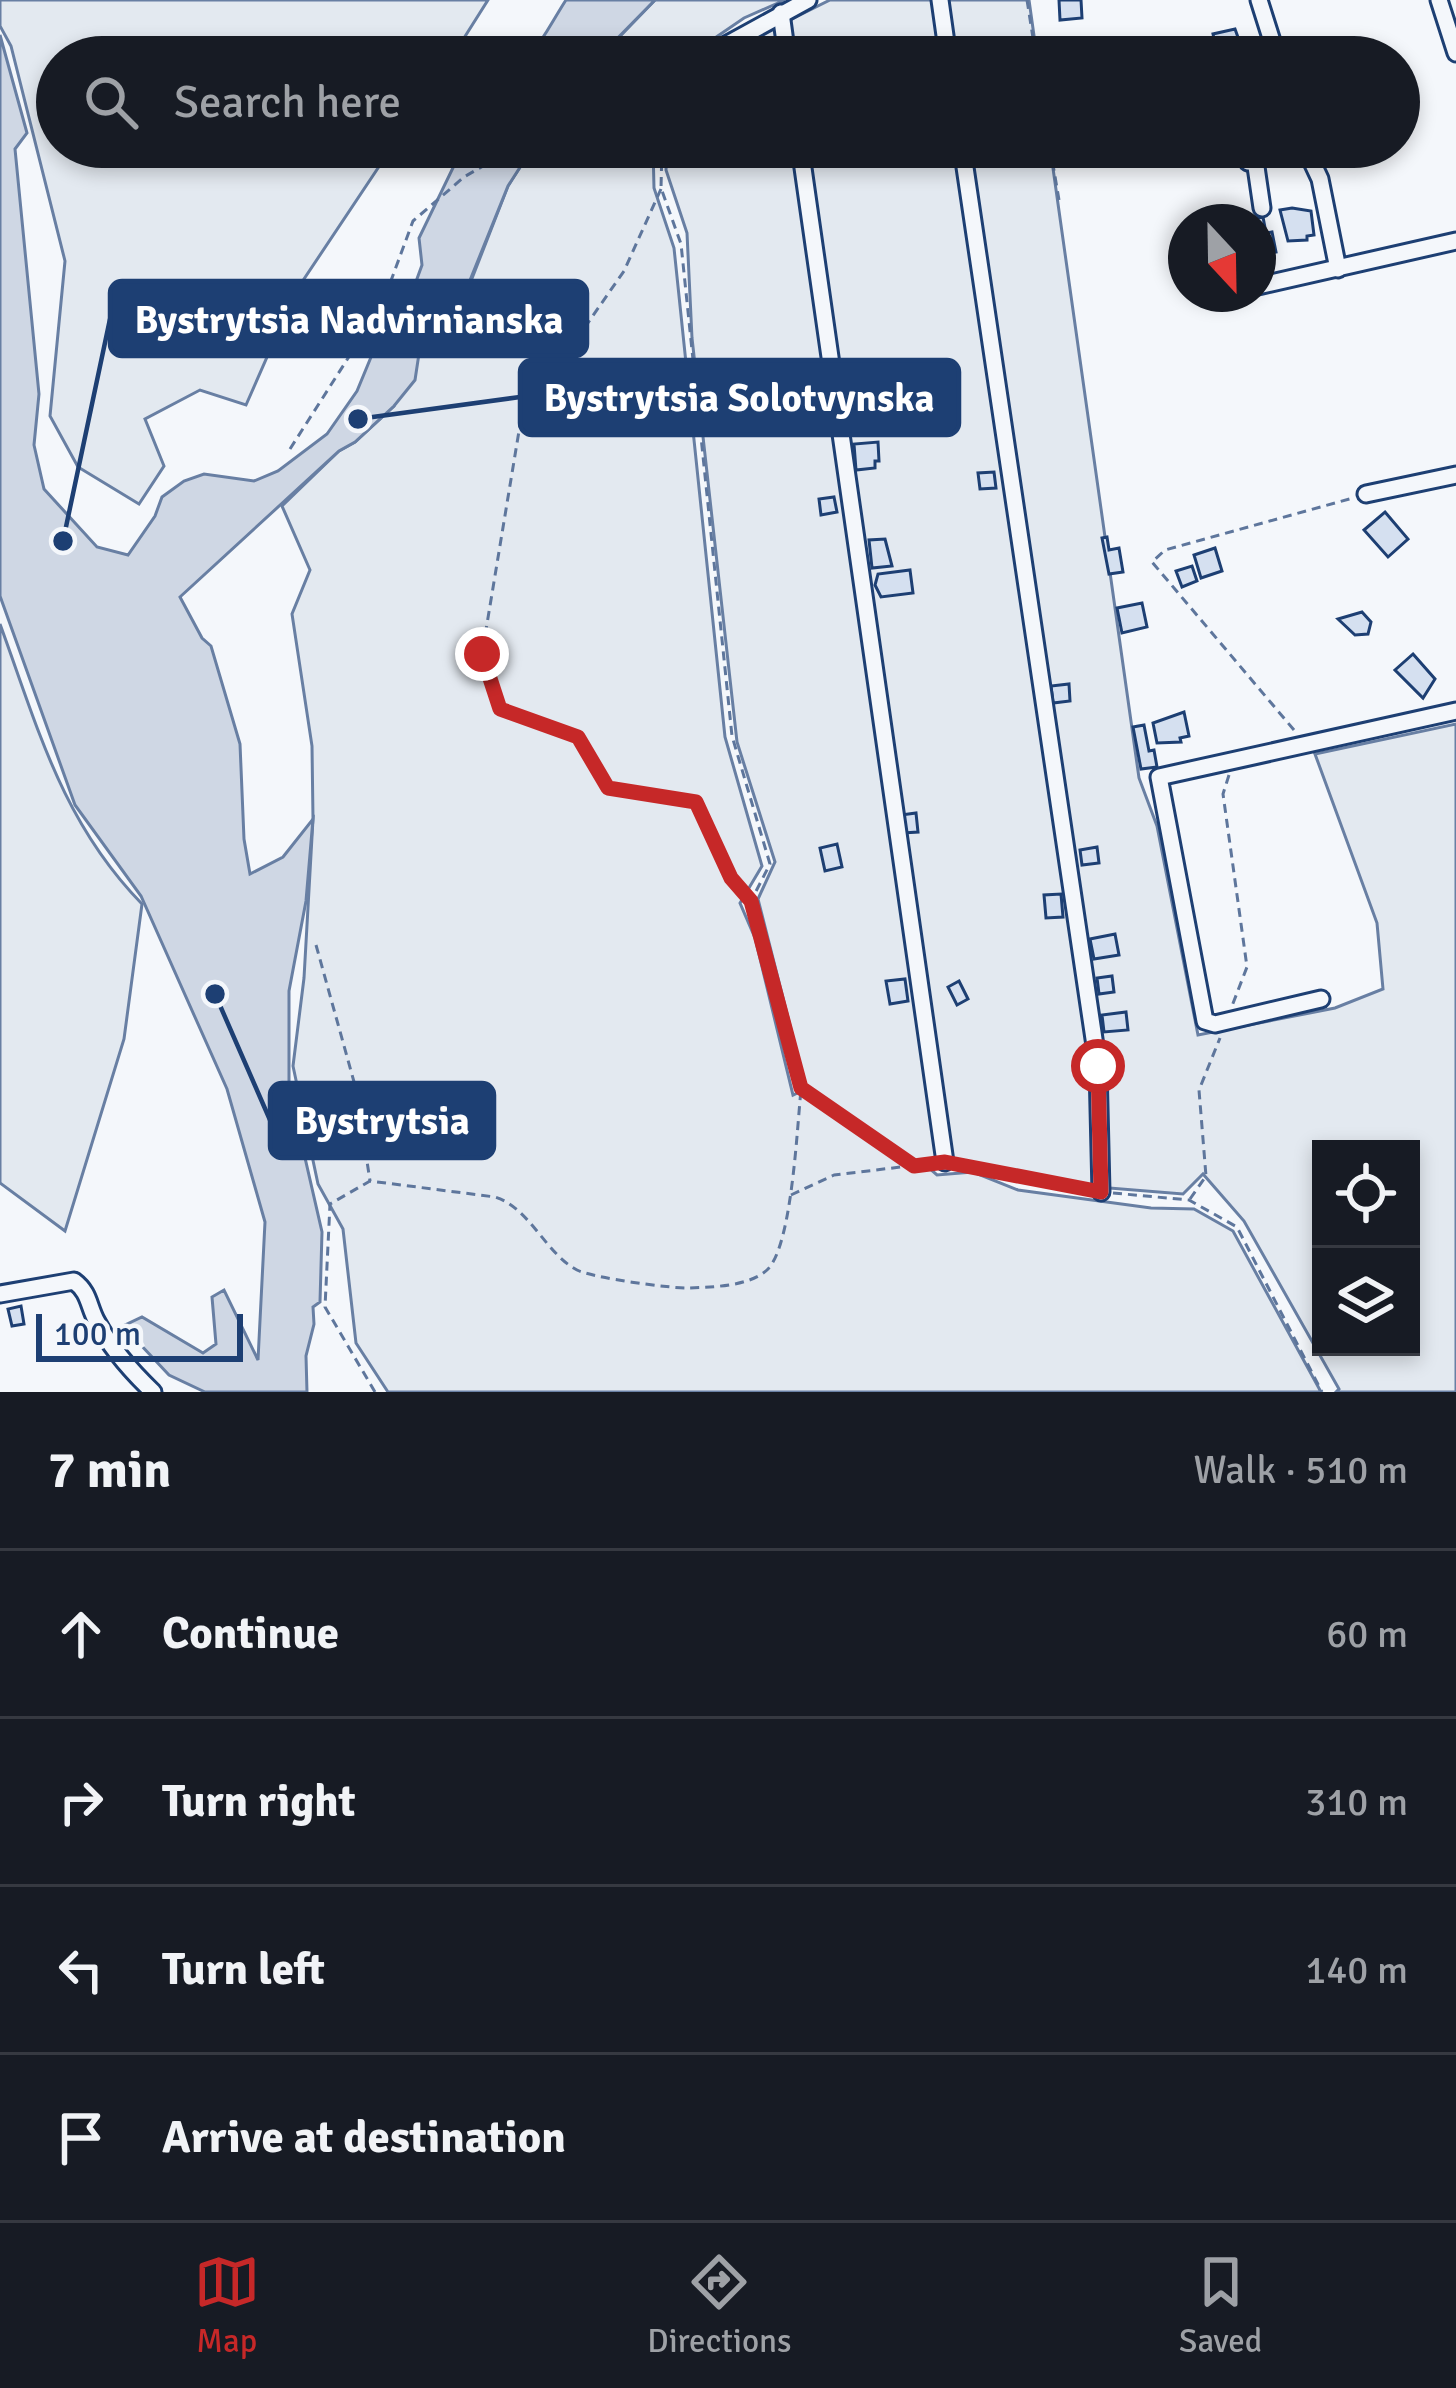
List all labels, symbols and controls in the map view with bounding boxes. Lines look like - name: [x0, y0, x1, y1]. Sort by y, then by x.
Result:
- search box: [36, 36, 1420, 168]
- icon: search: [78, 69, 144, 135]
- text: Search here: [174, 75, 401, 130]
- north arrow: [1168, 204, 1276, 312]
- callout: Bystrytsia Nadvirnianska: [110, 281, 587, 356]
- text: Bystrytsia Nadvirnianska: [134, 296, 564, 344]
- callout: Bystrytsia Solotvynska: [520, 360, 959, 435]
- text: Bystrytsia Solotvynska: [543, 374, 935, 422]
- route end: [455, 627, 509, 681]
- route start: [1071, 1039, 1125, 1093]
- callout: Bystrytsia: [270, 1083, 494, 1158]
- text: Bystrytsia: [294, 1097, 470, 1145]
- map controls: [1312, 1140, 1420, 1356]
- button: locate: [1312, 1140, 1420, 1248]
- button: layers: [1312, 1248, 1420, 1356]
- scale bar: [36, 1308, 243, 1361]
- text: 100 m: [54, 1314, 141, 1355]
- text: 7 min: [48, 1439, 171, 1502]
- text: Walk · 510 m: [1194, 1446, 1408, 1494]
- icon: ahead: [48, 1601, 114, 1667]
- text: Continue: [162, 1606, 339, 1661]
- text: 60 m: [1326, 1610, 1408, 1658]
- icon: right: [48, 1769, 114, 1835]
- text: Turn right: [162, 1774, 356, 1829]
- text: 310 m: [1305, 1778, 1408, 1826]
- icon: left: [48, 1937, 114, 2003]
- text: Turn left: [162, 1942, 325, 1997]
- text: 140 m: [1305, 1946, 1408, 1994]
- icon: arrive: [48, 2105, 114, 2171]
- text: Arrive at destination: [162, 2110, 566, 2165]
- tab: Map: [194, 2249, 260, 2362]
- tab: Directions: [647, 2249, 792, 2362]
- tab: Saved: [1179, 2249, 1262, 2362]

